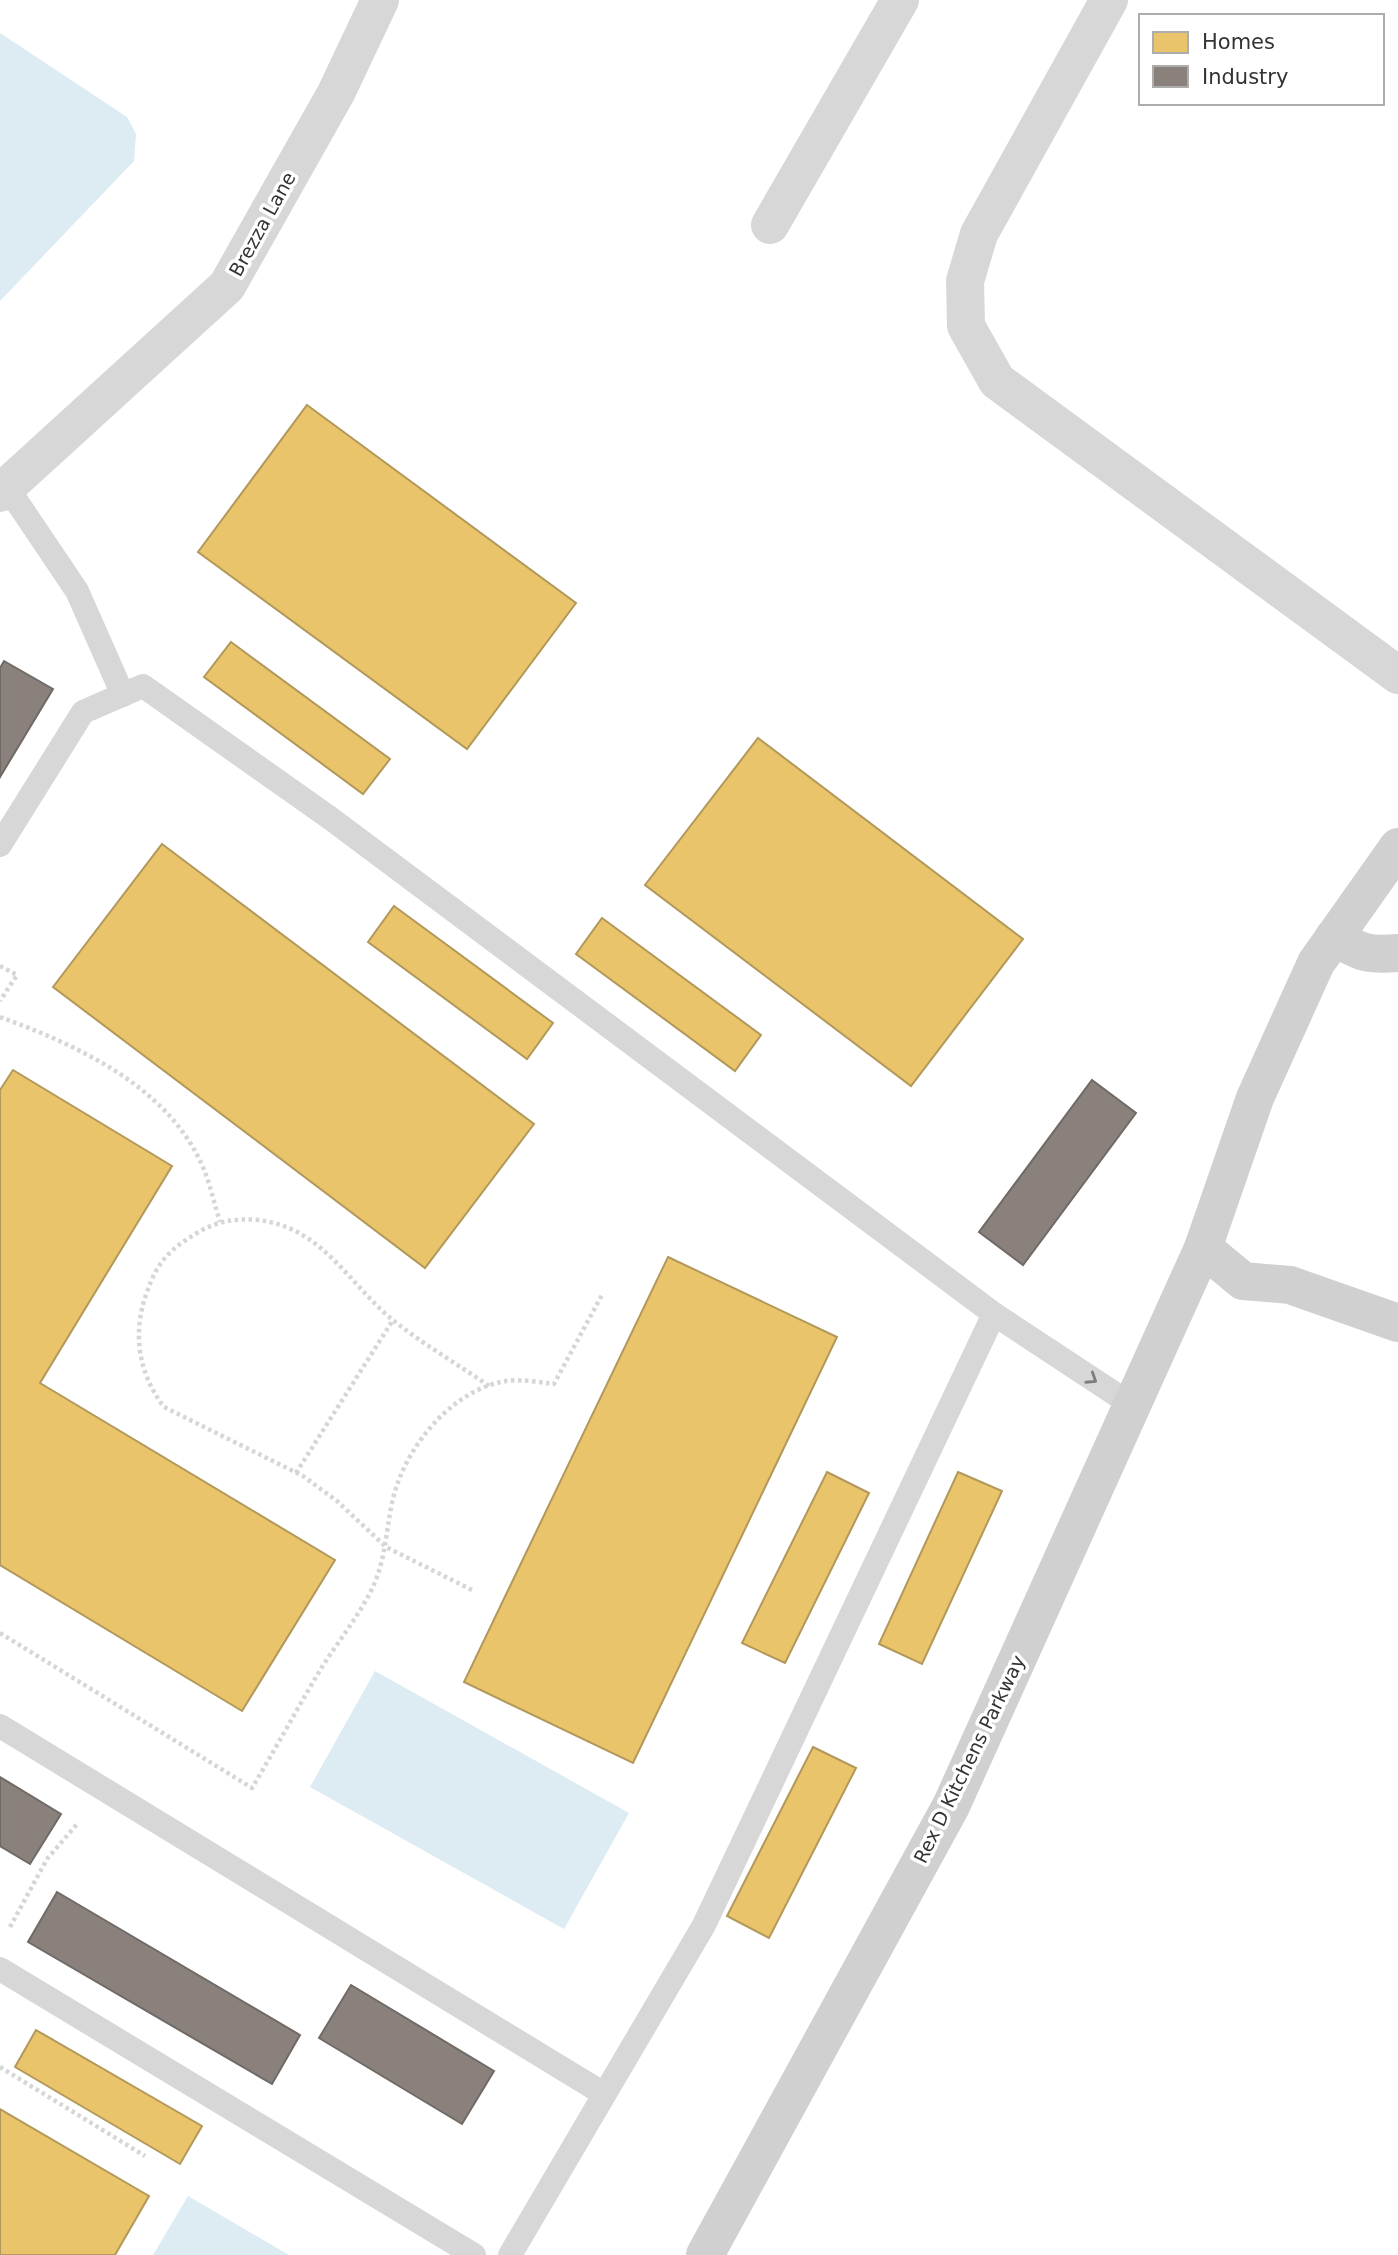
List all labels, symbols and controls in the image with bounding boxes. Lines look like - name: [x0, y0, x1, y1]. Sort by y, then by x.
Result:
- legend: [1139, 14, 1384, 105]
- text: Homes: [1202, 30, 1275, 54]
- text: Industry: [1202, 65, 1288, 89]
- street label: Brezza Lane: [224, 168, 300, 280]
- one-way arrow: [1084, 1370, 1097, 1383]
- street label: Rex D Kitchens Parkway: [909, 1651, 1029, 1867]

